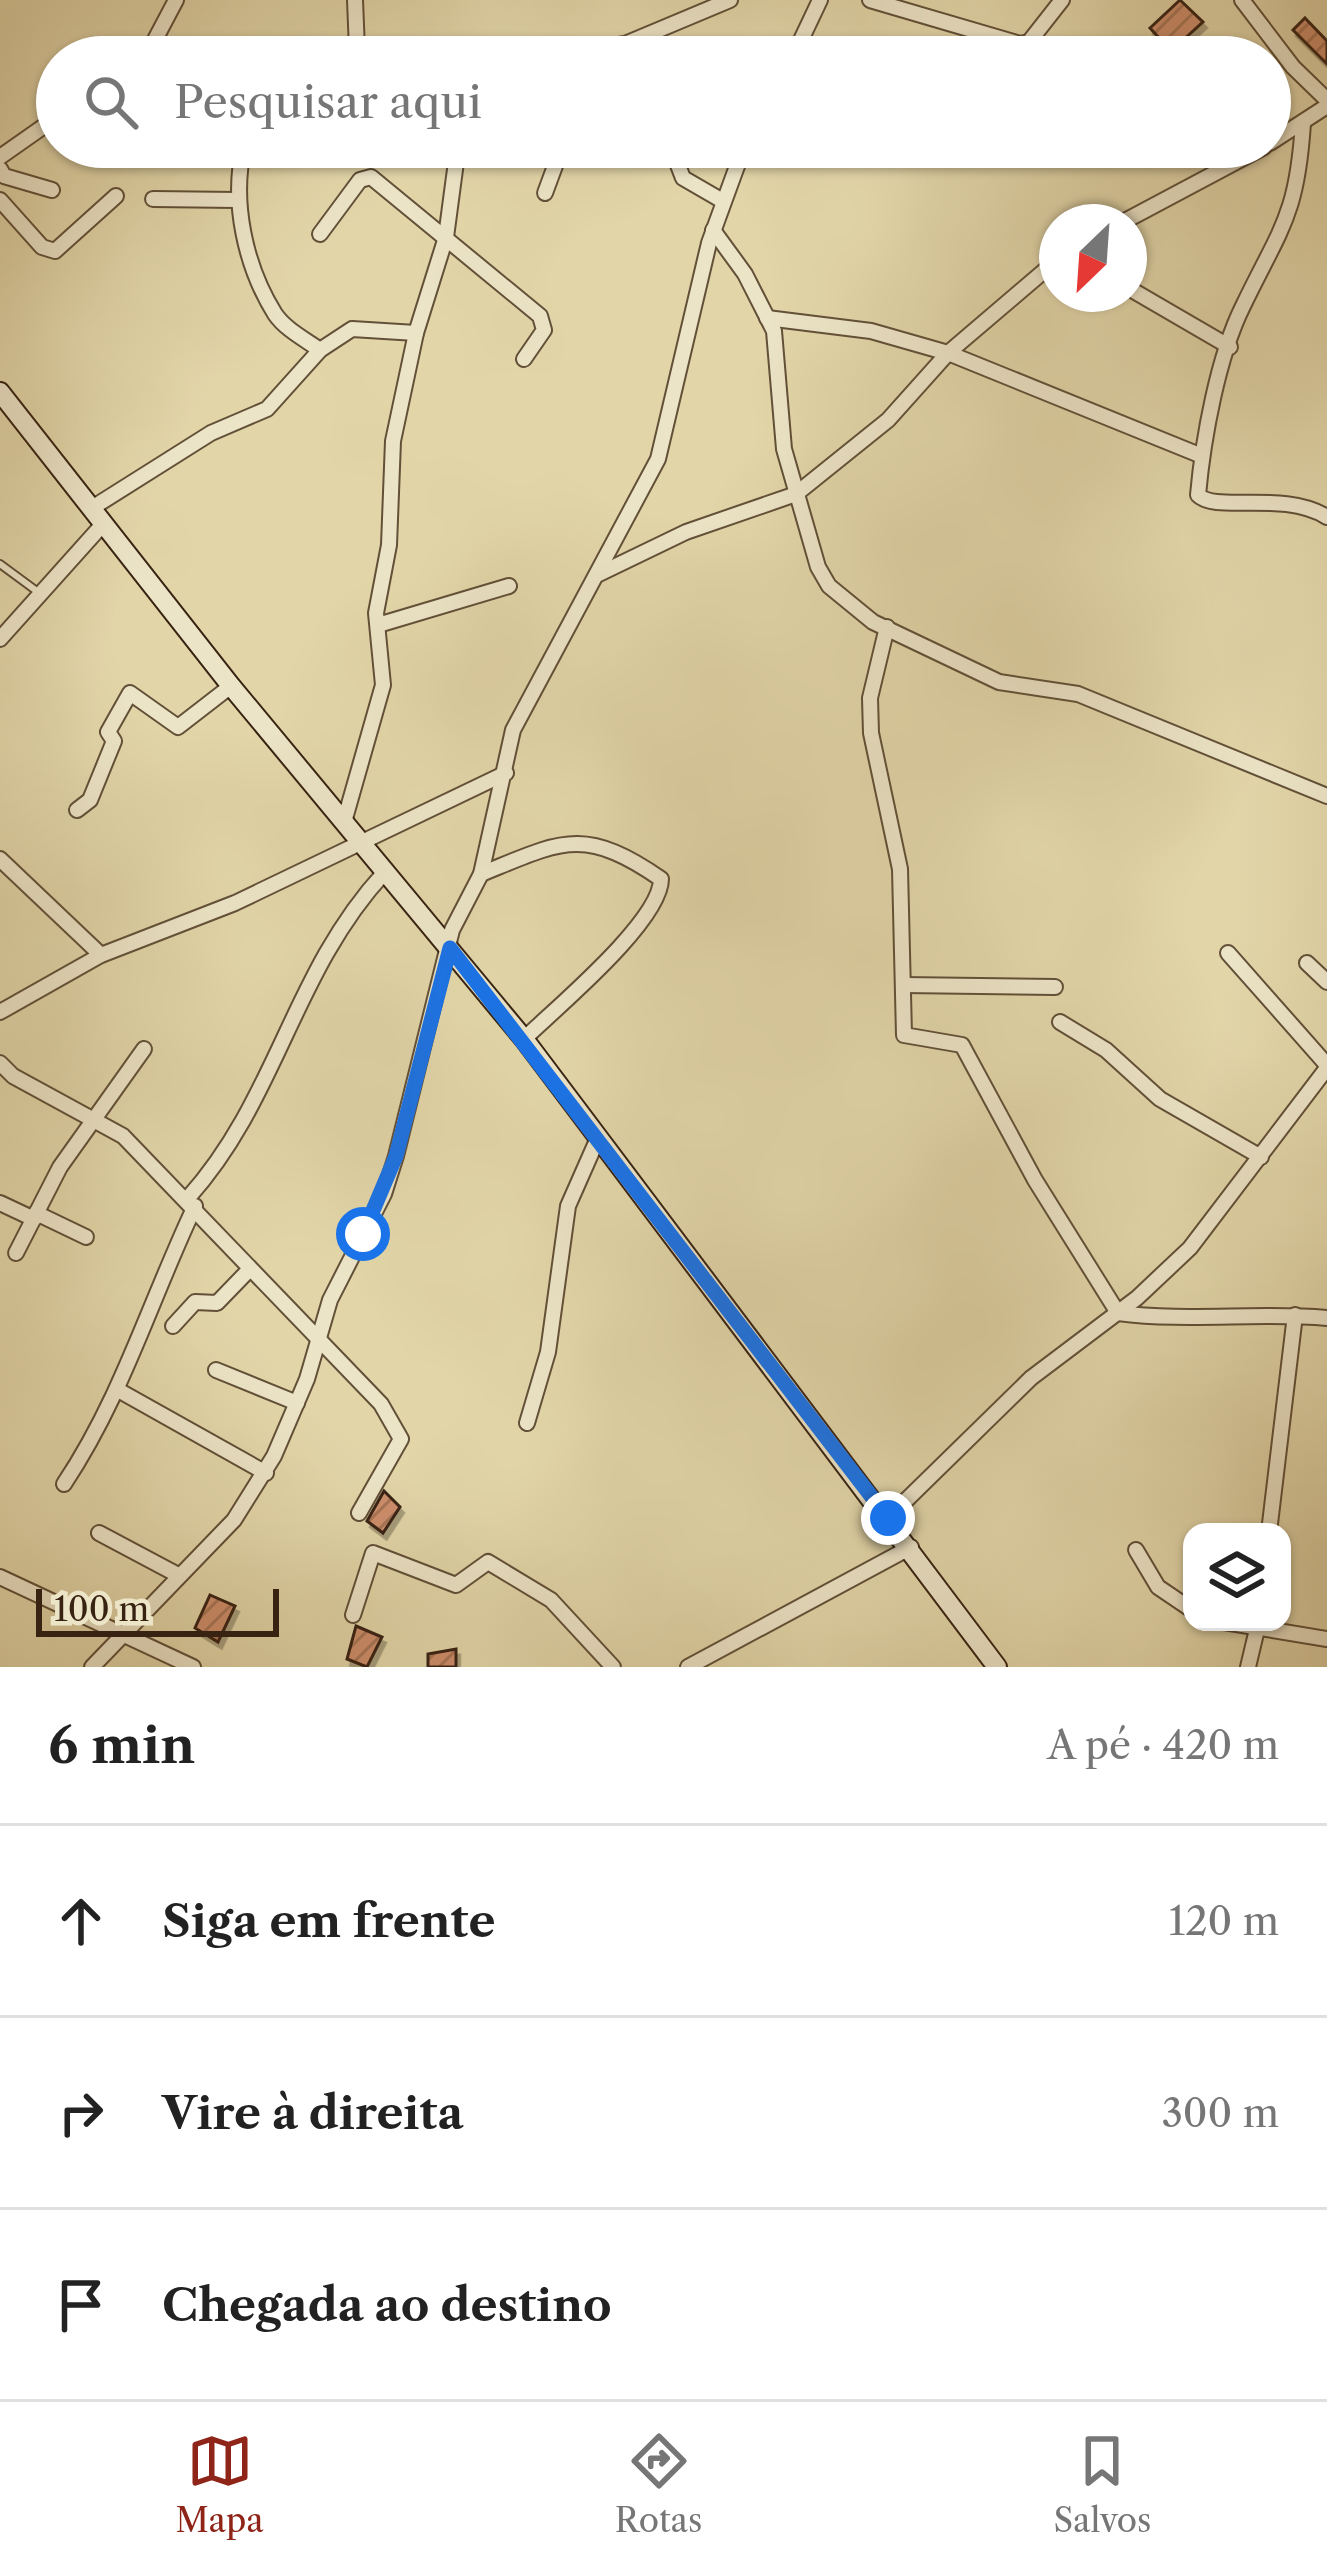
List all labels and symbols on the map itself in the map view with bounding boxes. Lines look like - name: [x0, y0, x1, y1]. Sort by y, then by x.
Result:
- north arrow: [1039, 204, 1147, 312]
- route start: [336, 1207, 390, 1261]
- route end: [861, 1491, 915, 1545]
- scale bar: [36, 1583, 279, 1636]

